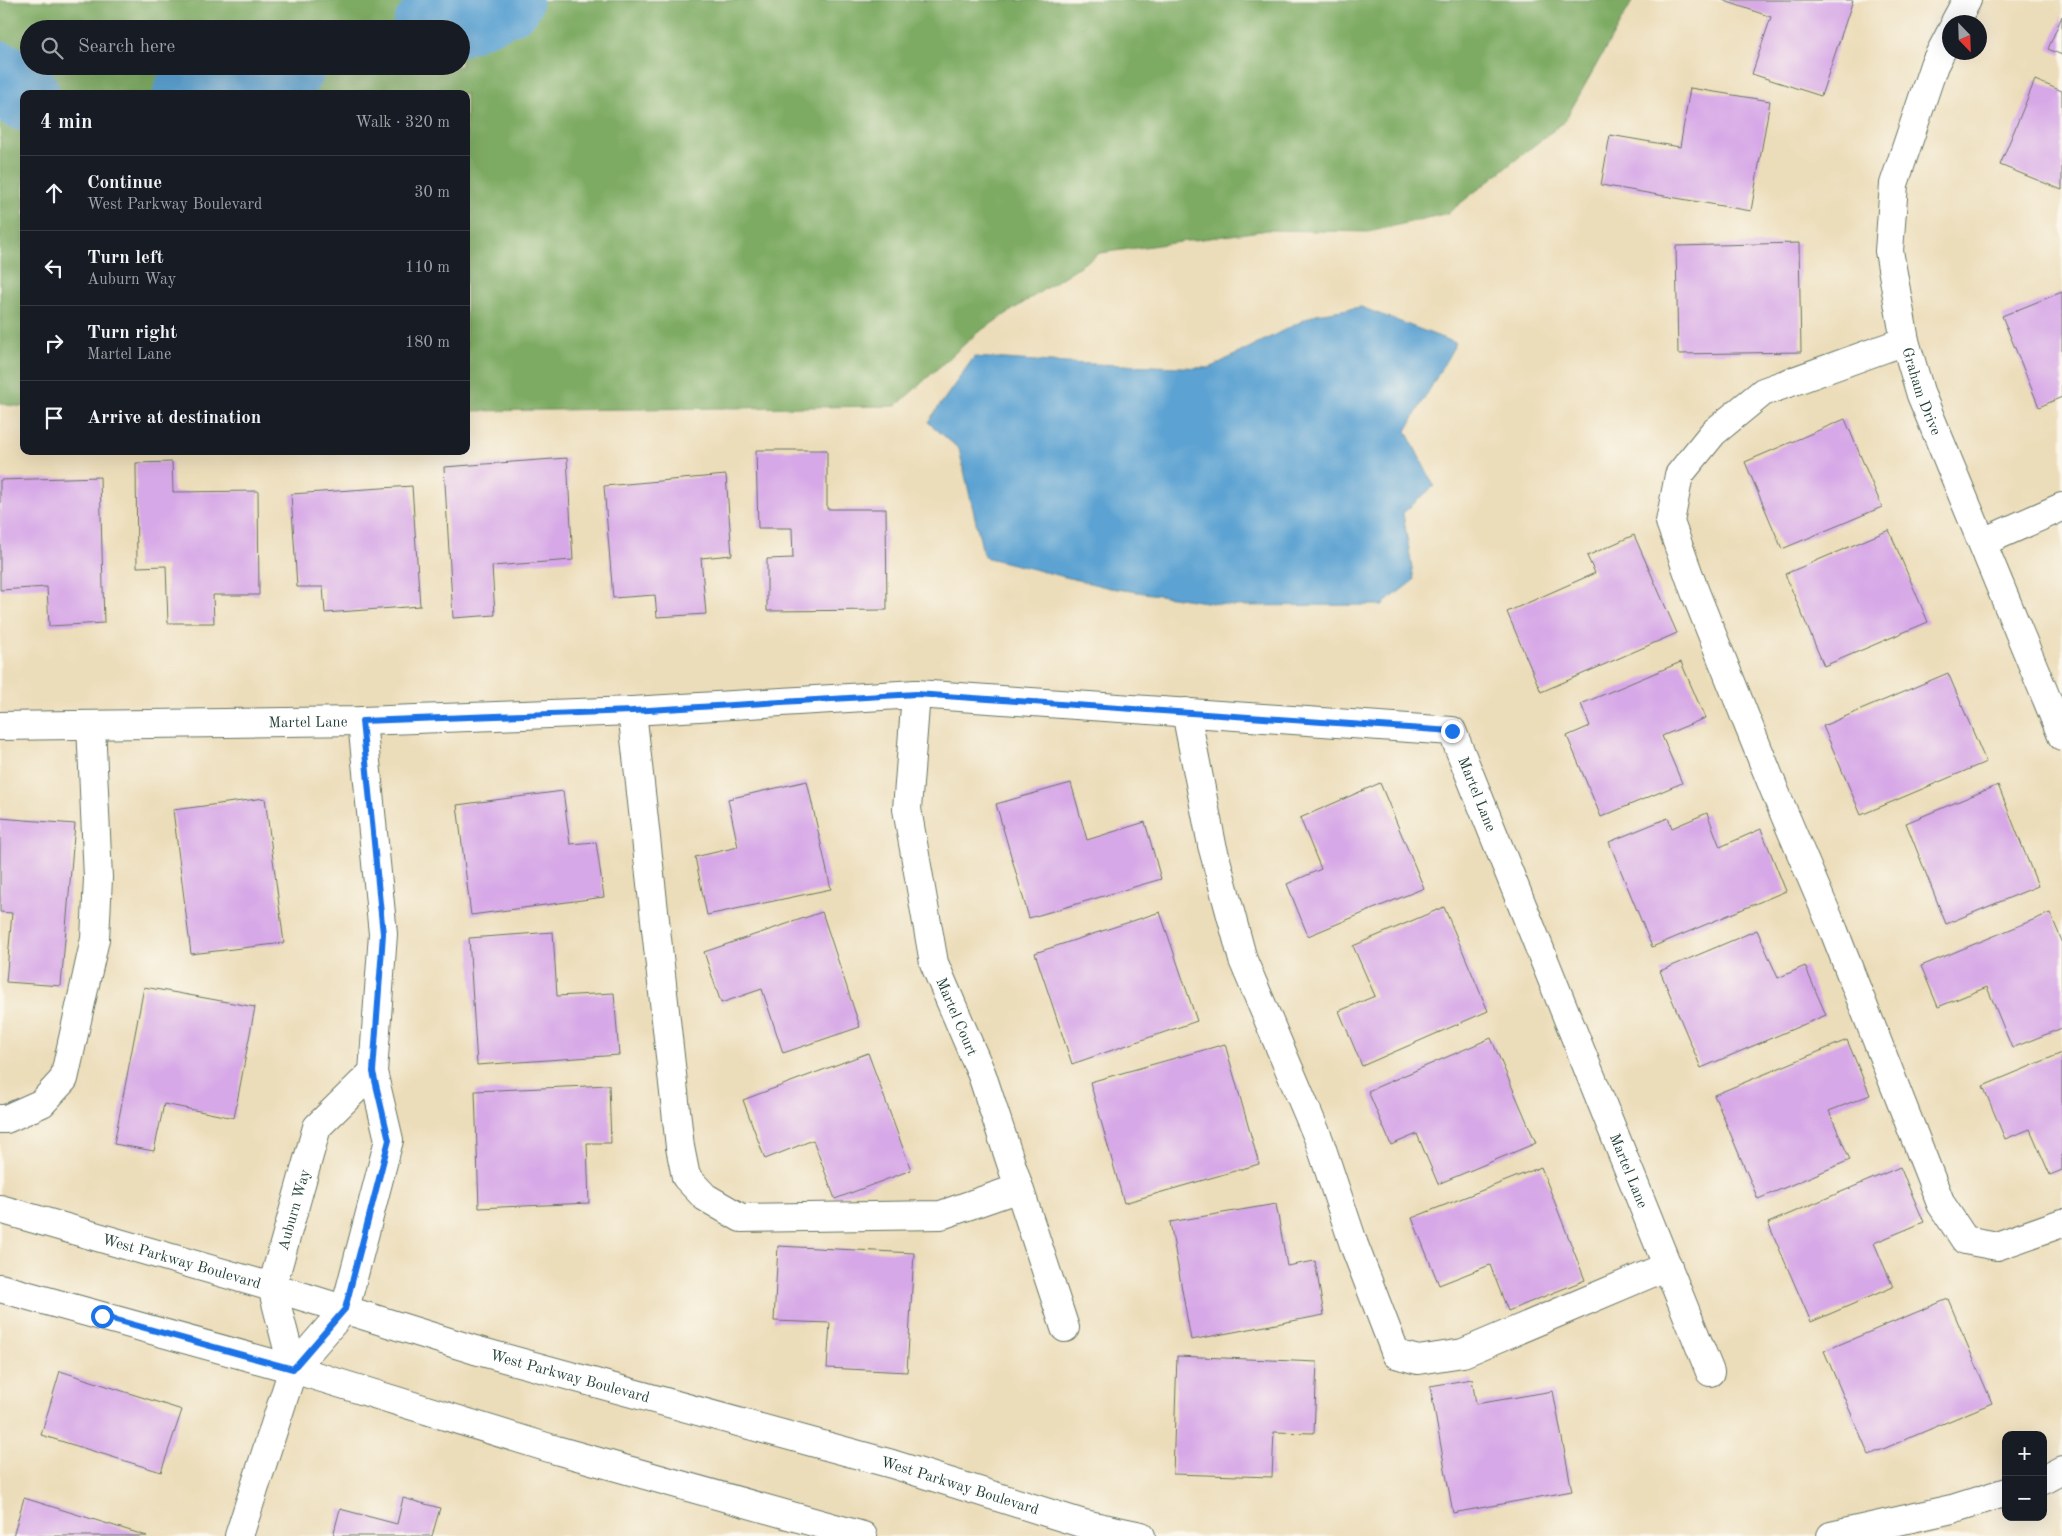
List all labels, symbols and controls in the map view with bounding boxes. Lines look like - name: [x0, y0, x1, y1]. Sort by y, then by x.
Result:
- north arrow: [1942, 15, 1987, 60]
- search box: [20, 20, 470, 75]
- icon: search: [38, 34, 66, 62]
- text: Search here: [78, 38, 175, 57]
- text: 4 min: [40, 112, 93, 133]
- text: Walk · 320 m: [355, 115, 450, 131]
- text: Continue: [87, 174, 162, 193]
- icon: ahead: [40, 179, 68, 207]
- text: 30 m: [414, 185, 450, 201]
- text: West Parkway Boulevard: [87, 197, 262, 213]
- text: Turn left: [87, 249, 164, 268]
- icon: left: [40, 254, 68, 282]
- text: 110 m: [405, 260, 450, 276]
- text: Auburn Way: [87, 272, 176, 288]
- text: Turn right: [87, 324, 177, 343]
- icon: right: [40, 329, 68, 357]
- text: 180 m: [405, 335, 450, 351]
- street label: Graham Drive: [1898, 346, 1943, 438]
- text: Martel Lane: [87, 347, 171, 363]
- icon: arrive: [40, 404, 68, 432]
- text: Arrive at destination: [87, 409, 261, 428]
- street label: Martel Lane: [268, 715, 348, 731]
- route end: [1441, 720, 1464, 743]
- street label: Martel Lane: [1454, 755, 1498, 834]
- street label: Martel Court: [932, 976, 979, 1059]
- street label: Martel Lane: [1606, 1132, 1649, 1211]
- street label: Auburn Way: [277, 1168, 314, 1252]
- street label: West Parkway Boulevard: [100, 1233, 263, 1292]
- route start: [91, 1305, 114, 1328]
- street label: West Parkway Boulevard: [488, 1348, 651, 1406]
- map controls: [2002, 1431, 2047, 1521]
- button: +: [2002, 1431, 2047, 1476]
- street label: West Parkway Boulevard: [879, 1455, 1040, 1518]
- button: −: [2002, 1476, 2047, 1521]

